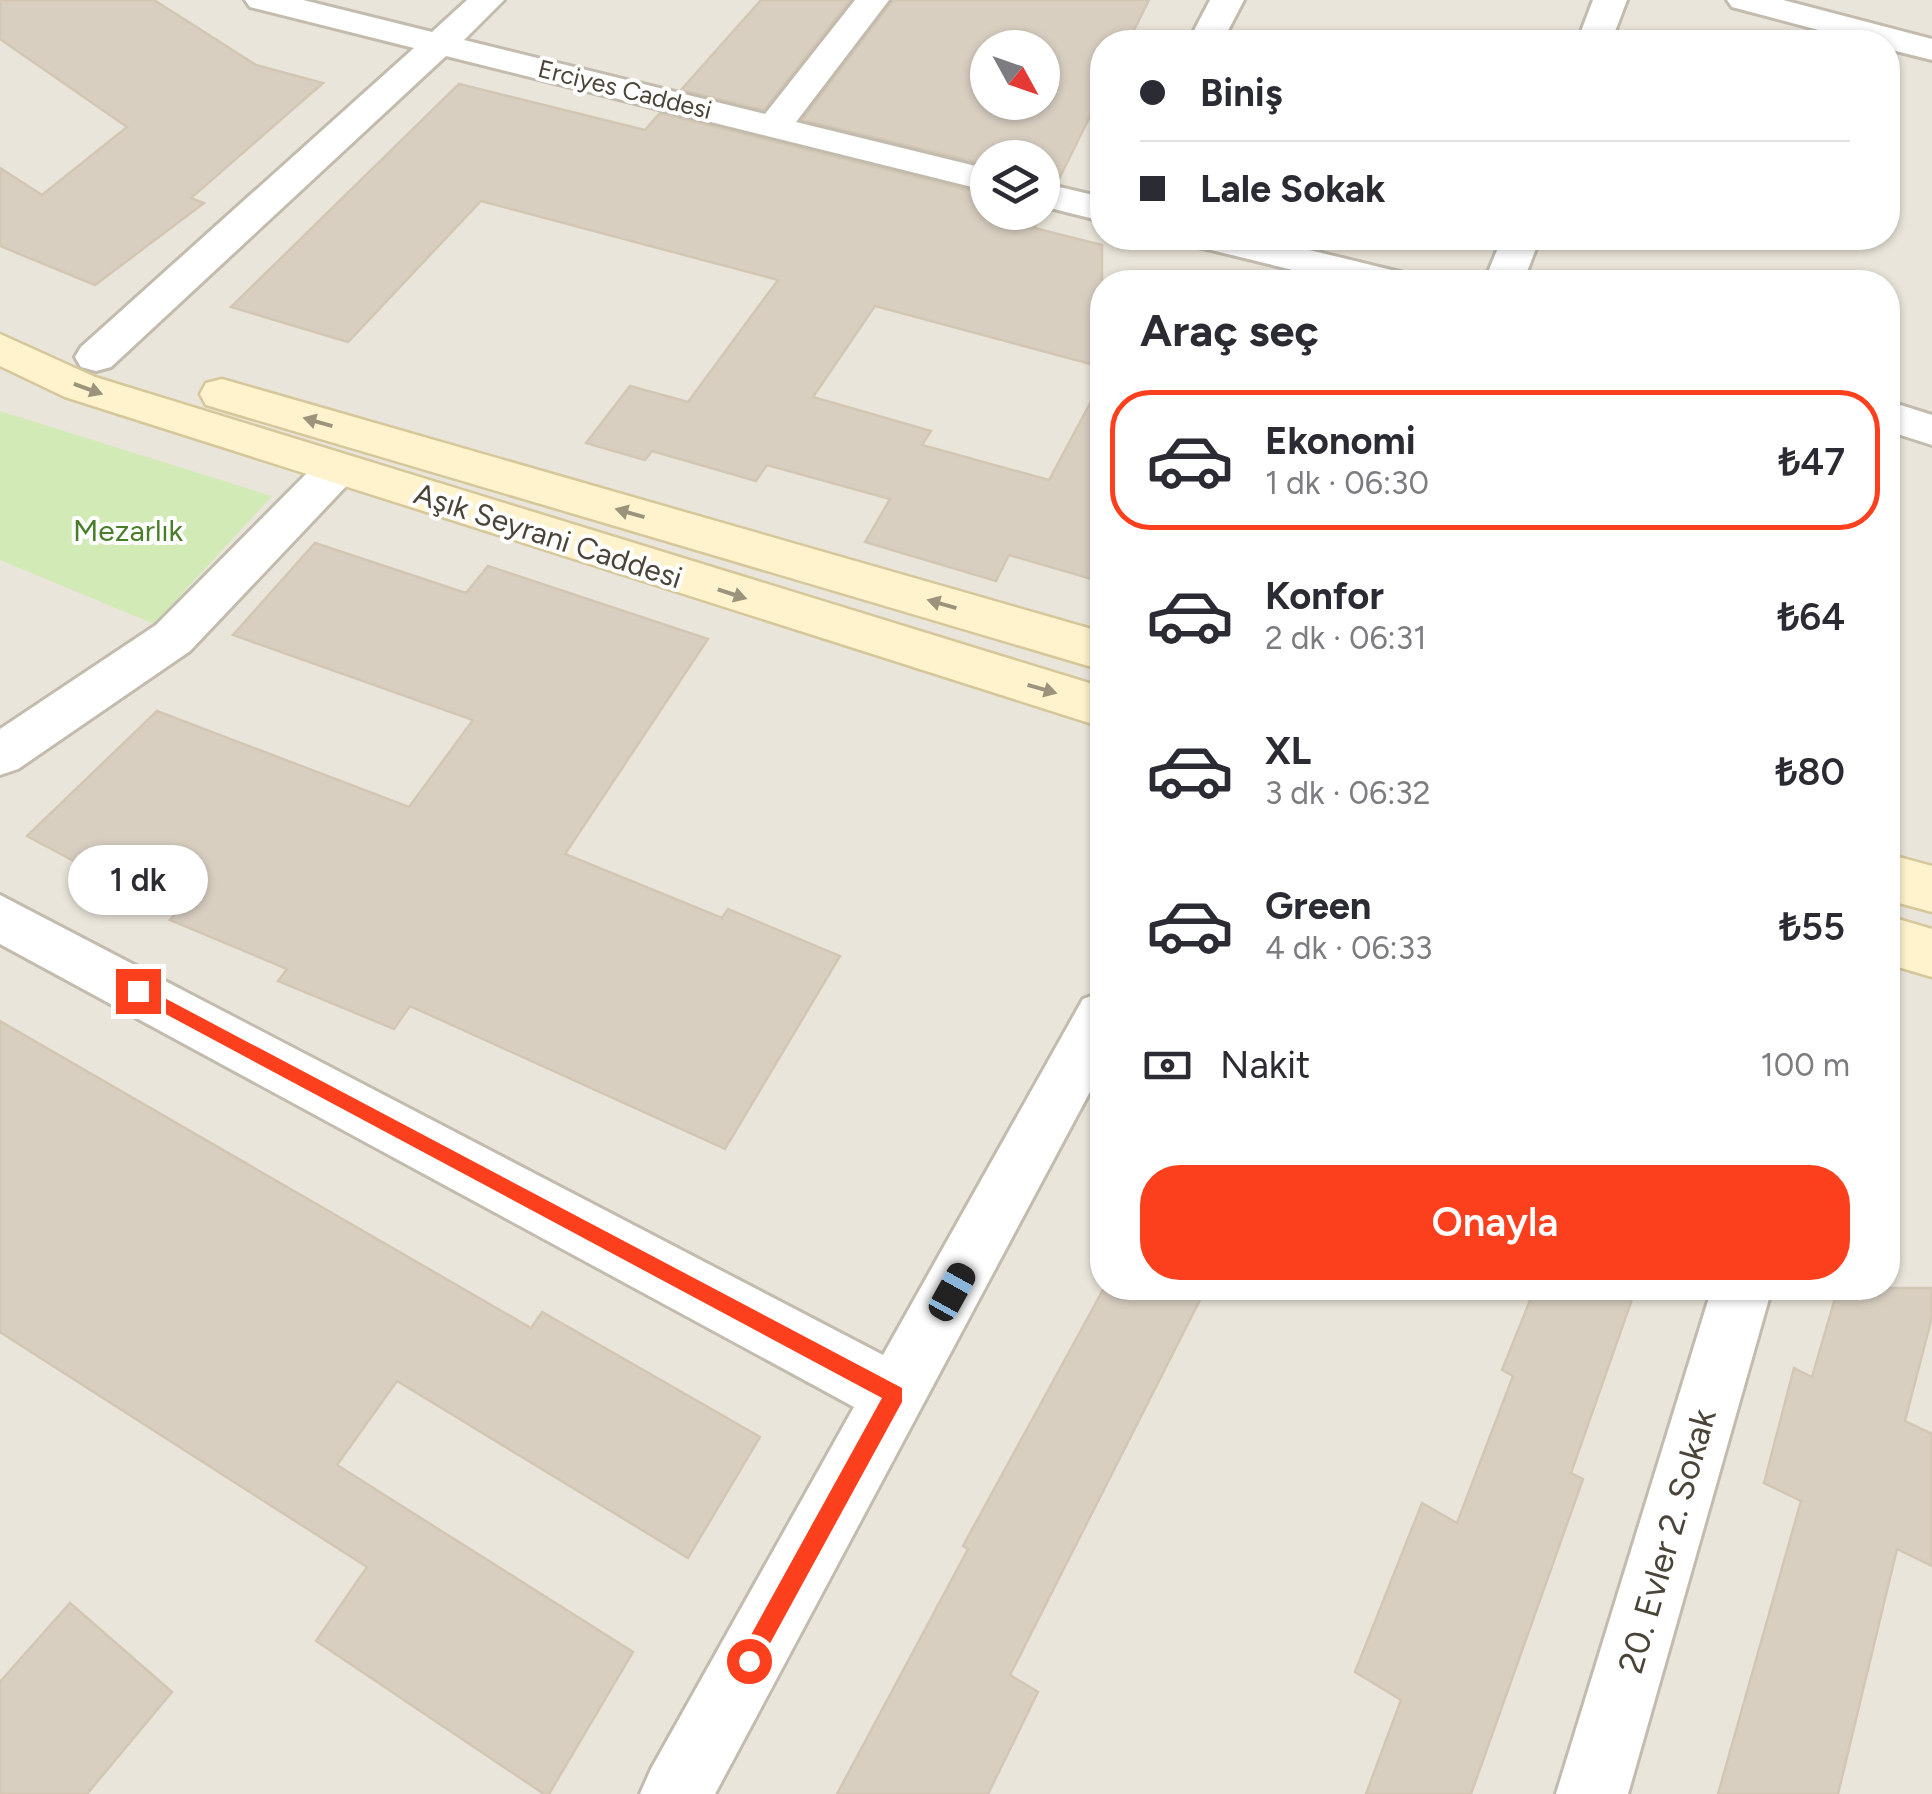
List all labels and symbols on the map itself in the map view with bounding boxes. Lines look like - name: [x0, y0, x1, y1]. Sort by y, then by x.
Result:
- north arrow: [970, 30, 1060, 120]
- street label: Erciyes Caddesi: [535, 53, 715, 125]
- one-way arrow: [74, 382, 104, 397]
- one-way arrow: [302, 414, 333, 429]
- street label: Aşık Seyrani Caddesi: [410, 475, 687, 596]
- one-way arrow: [614, 505, 645, 520]
- park label: Mezarlık: [73, 512, 183, 549]
- one-way arrow: [717, 587, 747, 602]
- one-way arrow: [926, 596, 957, 611]
- one-way arrow: [1027, 682, 1058, 697]
- callout: 1 dk: [68, 846, 208, 916]
- route end: [116, 969, 161, 1014]
- car: [924, 1258, 980, 1326]
- street label: 20. Evler 2. Sokak: [1609, 1404, 1725, 1678]
- route start: [727, 1639, 772, 1684]

